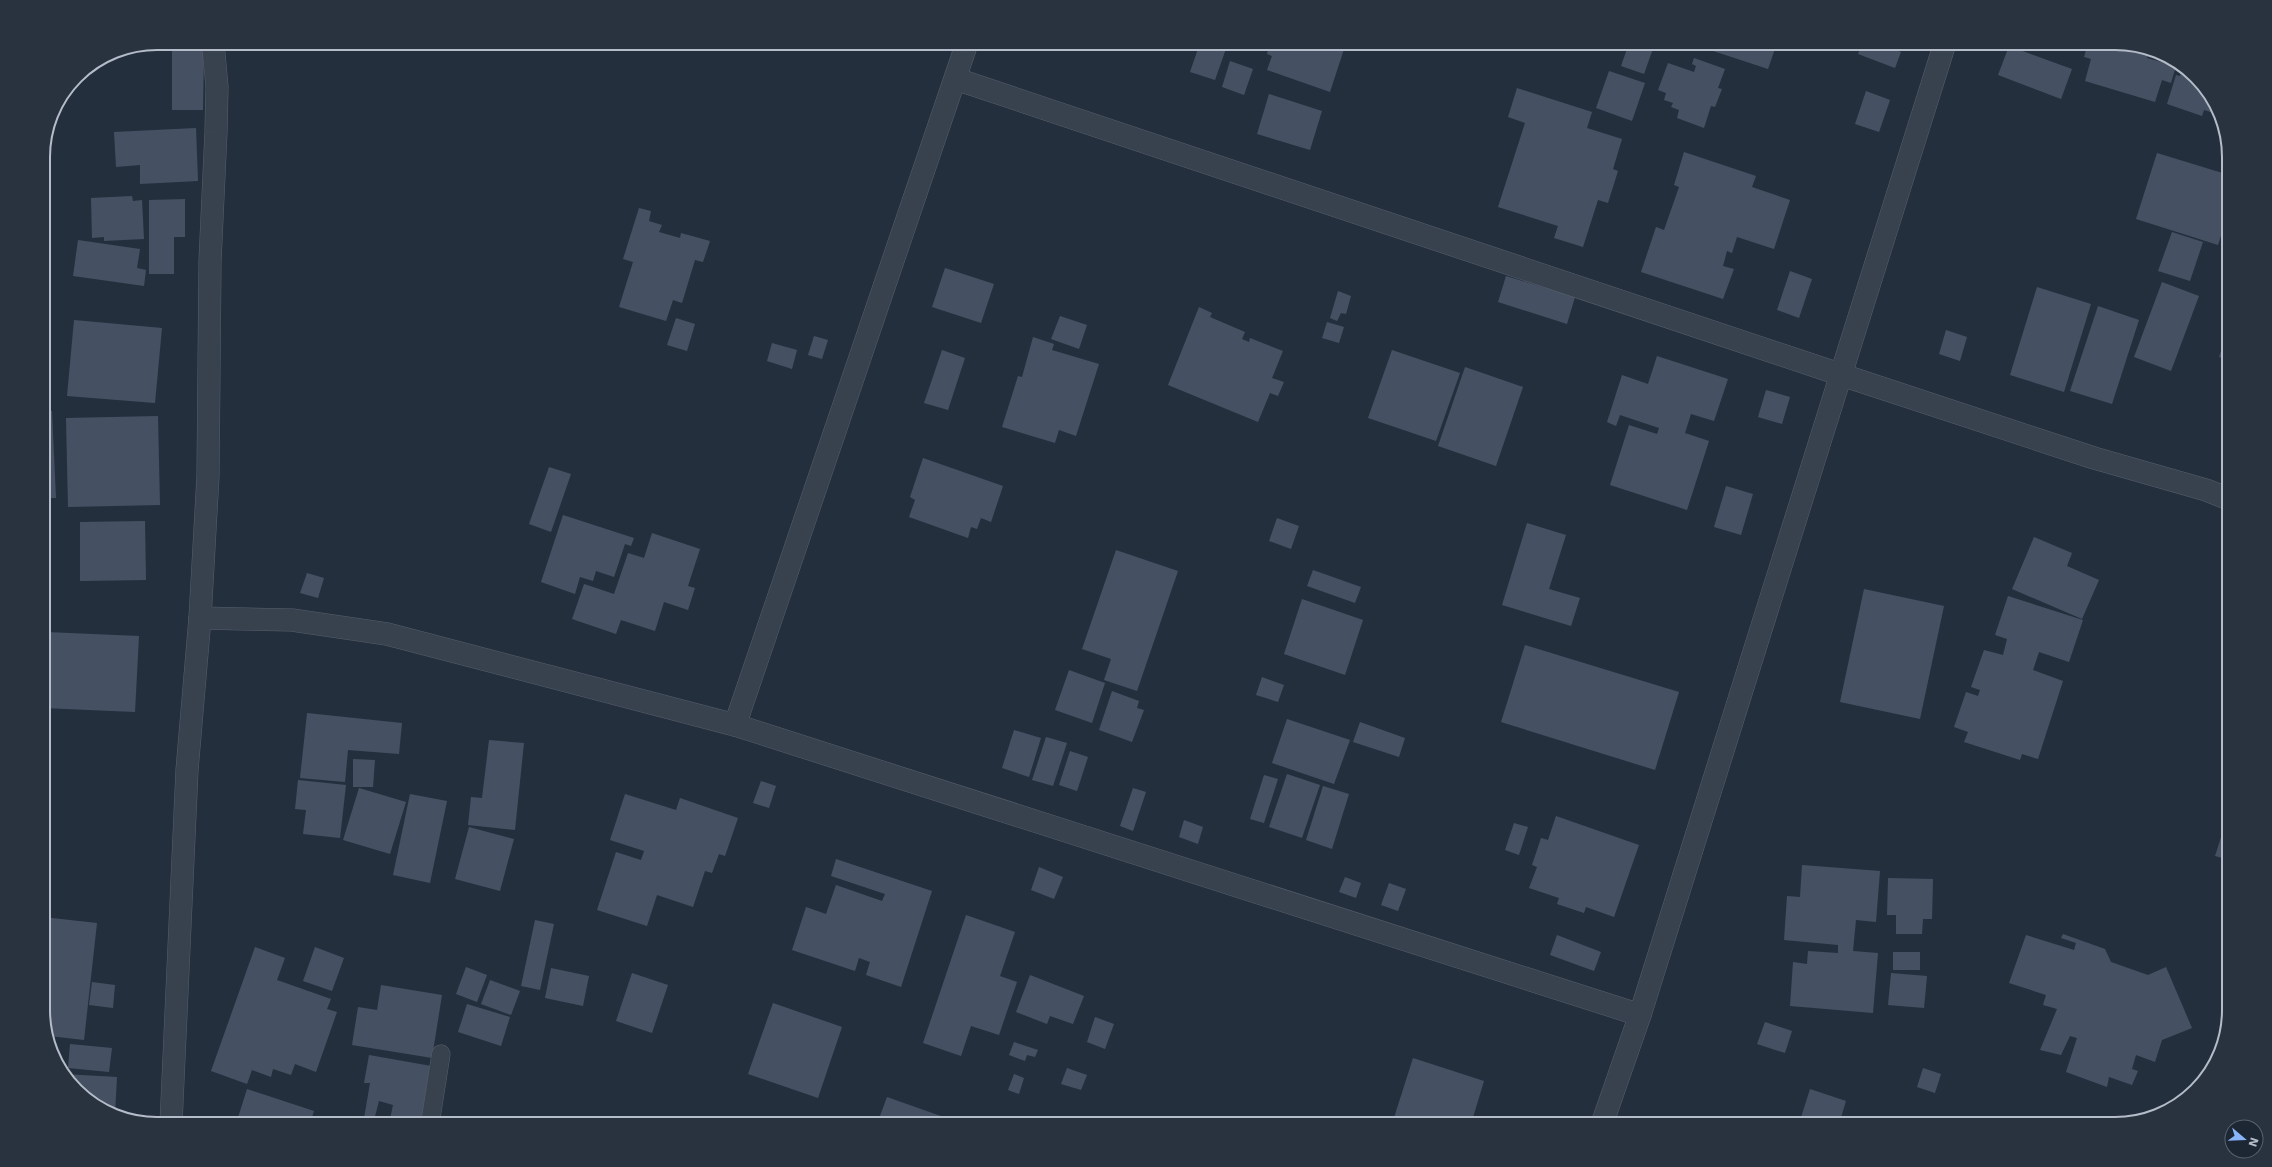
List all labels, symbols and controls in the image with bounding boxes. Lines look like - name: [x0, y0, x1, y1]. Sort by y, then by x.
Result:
- north arrow: [2224, 1119, 2264, 1159]
- text: N: [2245, 1136, 2261, 1149]

